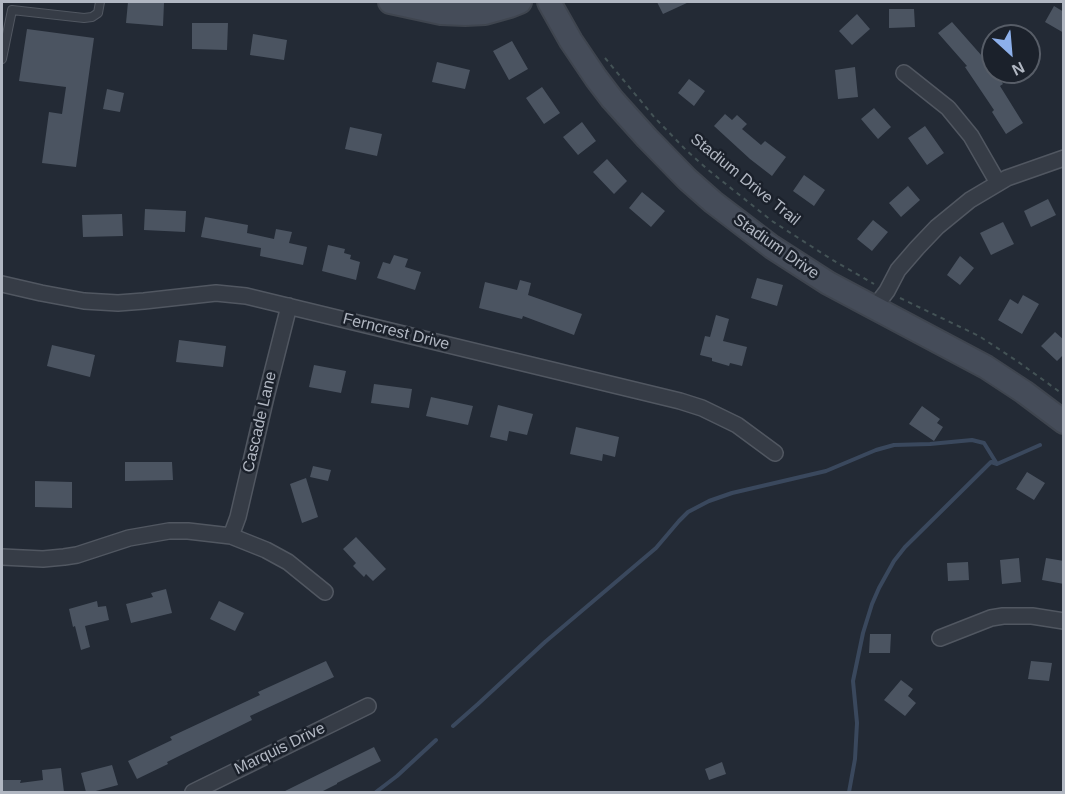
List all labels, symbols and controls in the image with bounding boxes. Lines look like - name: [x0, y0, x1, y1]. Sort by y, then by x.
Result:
- north arrow: [981, 24, 1041, 84]
- text: N: [1009, 59, 1027, 79]
- street label: Stadium Drive Trail: [686, 130, 804, 230]
- street label: Stadium Drive: [729, 210, 823, 284]
- street label: Ferncrest Drive: [341, 309, 451, 355]
- street label: Cascade Lane: [239, 370, 281, 474]
- street label: Marquis Drive: [231, 719, 329, 779]

